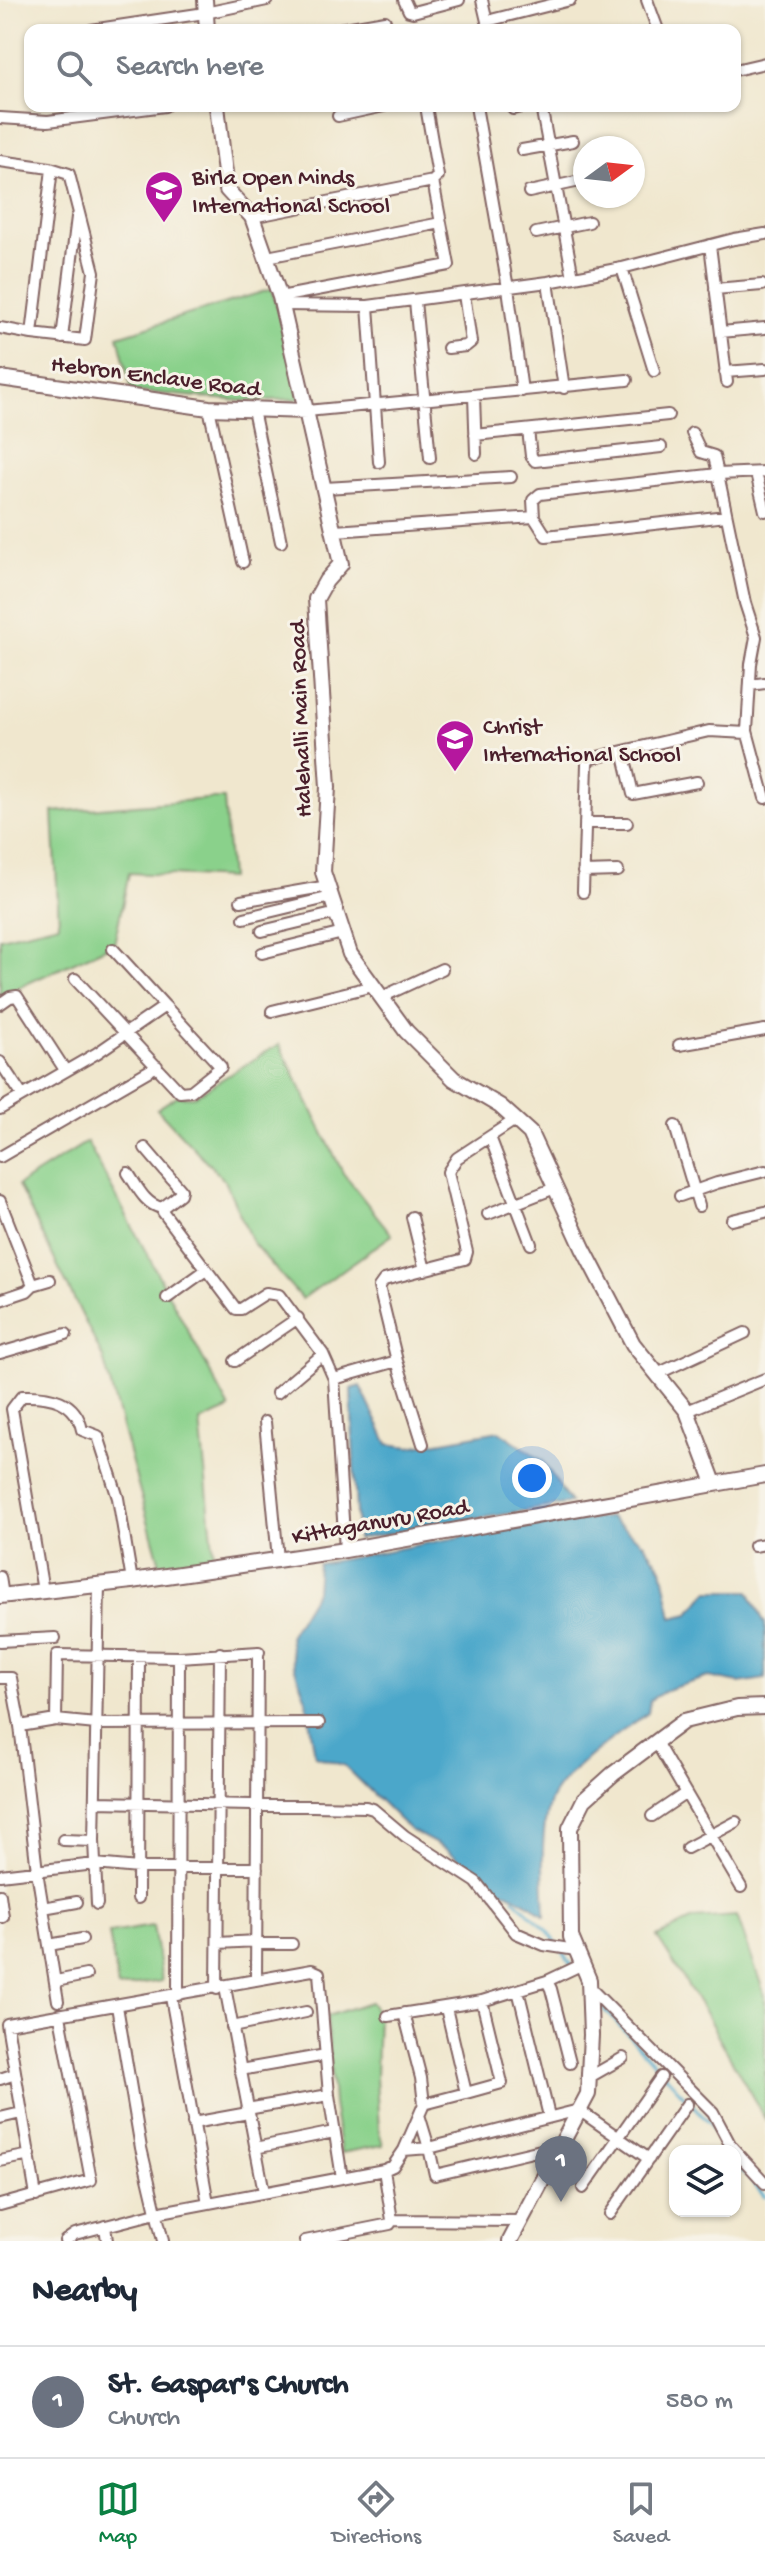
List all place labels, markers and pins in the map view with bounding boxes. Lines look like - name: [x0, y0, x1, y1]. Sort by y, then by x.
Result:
- place label: Birla Open Minds International School: [191, 165, 390, 222]
- school or university icon: Birla Open Minds International School: [143, 169, 185, 224]
- place label: Christ International School: [483, 714, 681, 771]
- school or university icon: Christ International School: [434, 718, 476, 773]
- pin: 1: [535, 2136, 587, 2202]

